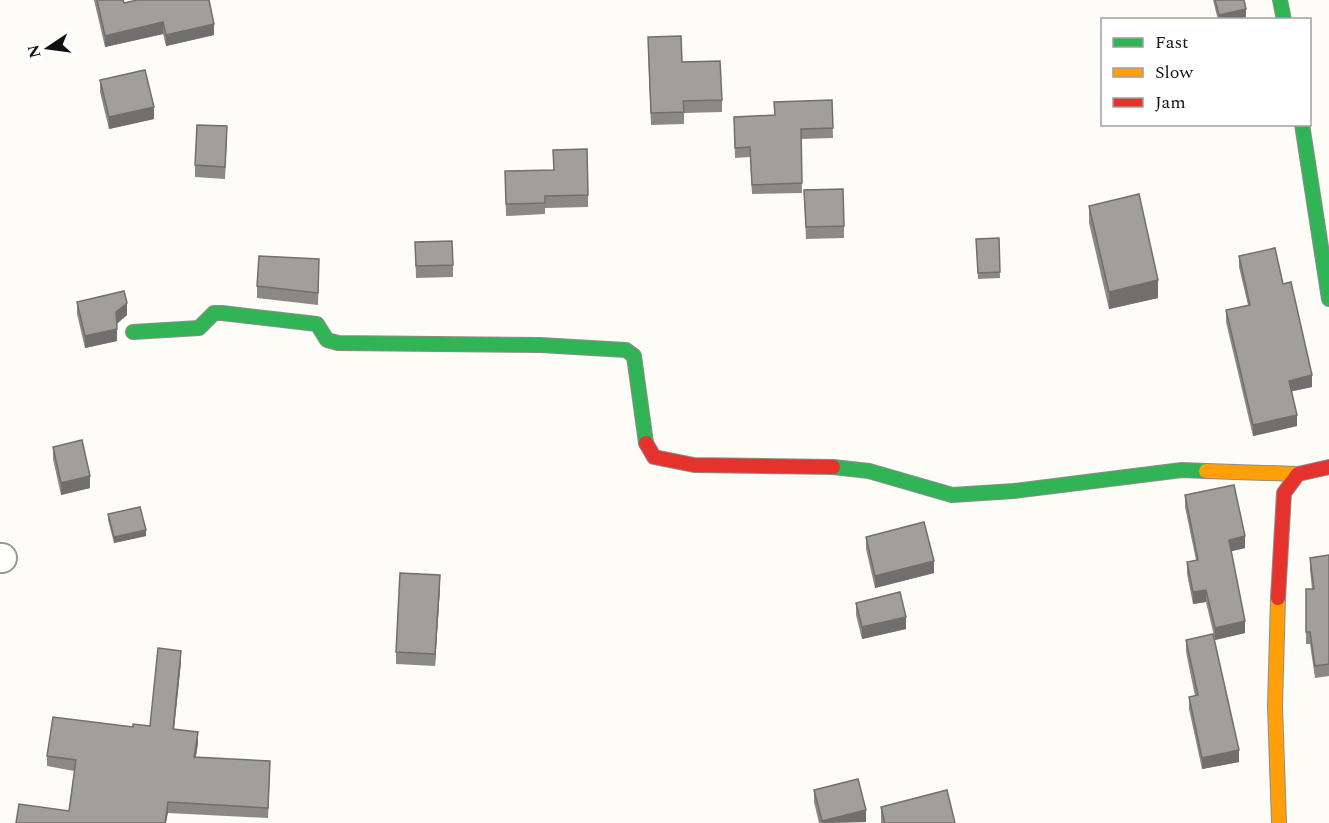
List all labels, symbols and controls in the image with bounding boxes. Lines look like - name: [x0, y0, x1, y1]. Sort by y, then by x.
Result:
- north arrow: [18, 18, 78, 78]
- legend: [1101, 18, 1311, 126]
- text: Fast: [1155, 29, 1188, 56]
- text: N: [21, 42, 48, 60]
- text: Slow: [1155, 59, 1194, 86]
- text: Jam: [1155, 89, 1186, 116]

